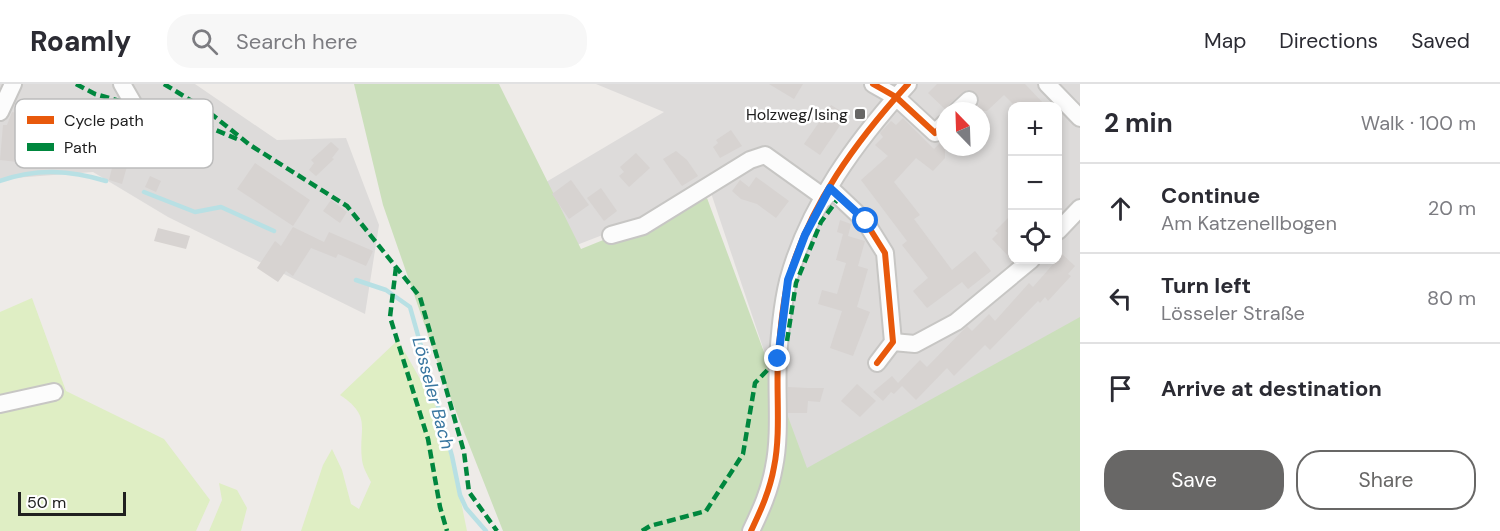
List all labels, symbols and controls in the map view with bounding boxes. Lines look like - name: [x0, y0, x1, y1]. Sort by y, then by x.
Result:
- search box: [167, 14, 587, 68]
- text: Roamly: [30, 23, 131, 60]
- icon: search: [188, 25, 221, 58]
- text: Search here: [236, 27, 357, 56]
- text: Map: [1204, 27, 1246, 55]
- text: Directions: [1279, 27, 1378, 55]
- text: Saved: [1411, 27, 1470, 55]
- legend: [15, 99, 213, 168]
- north arrow: [936, 102, 990, 156]
- map controls: [1008, 102, 1062, 264]
- button: +: [1008, 102, 1062, 156]
- place label: Holzweg/Ising: [746, 104, 848, 125]
- text: 2 min: [1104, 106, 1173, 140]
- marker: Holzweg/Ising: [853, 107, 867, 121]
- text: Cycle path: [64, 110, 144, 131]
- text: Walk · 100 m: [1361, 110, 1476, 136]
- text: Path: [64, 137, 97, 158]
- button: −: [1008, 156, 1062, 210]
- text: Continue: [1161, 181, 1260, 210]
- icon: ahead: [1104, 192, 1137, 225]
- text: 20 m: [1428, 195, 1476, 221]
- route start: [852, 207, 878, 233]
- button: locate: [1008, 210, 1062, 264]
- text: Am Katzenellbogen: [1161, 210, 1337, 236]
- text: Turn left: [1161, 271, 1251, 300]
- icon: left: [1104, 282, 1137, 315]
- text: 80 m: [1427, 285, 1476, 311]
- text: Lösseler Straße: [1161, 300, 1305, 326]
- water label: Lösseler Bach: [406, 334, 460, 452]
- route end: [764, 345, 790, 371]
- icon: arrive: [1104, 372, 1137, 405]
- text: Arrive at destination: [1161, 374, 1382, 403]
- button: Save: [1104, 450, 1284, 510]
- button: Share: [1296, 450, 1476, 510]
- scale bar: [18, 489, 126, 516]
- text: 50 m: [27, 492, 66, 513]

